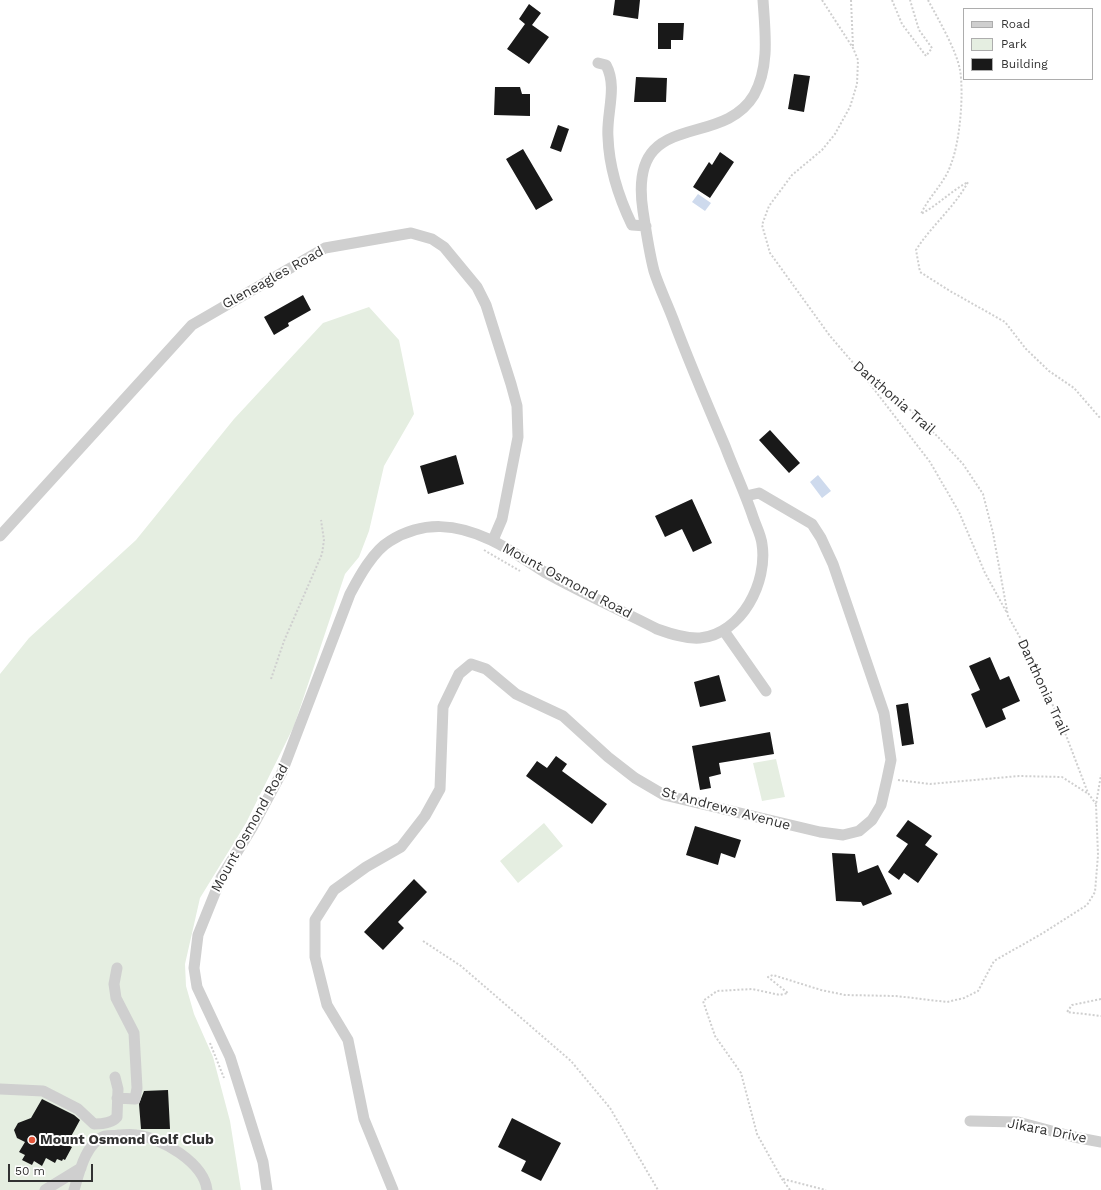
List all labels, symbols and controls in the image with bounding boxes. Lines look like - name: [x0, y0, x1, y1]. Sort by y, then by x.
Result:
- legend: [963, 8, 1093, 80]
- text: Road: [1001, 17, 1030, 31]
- text: Park: [1001, 37, 1027, 51]
- text: Building: [1001, 57, 1048, 71]
- street label: Gleneagles Road: [219, 243, 327, 313]
- street label: Danthonia Trail: [849, 358, 939, 438]
- street label: Mount Osmond Road: [499, 540, 635, 622]
- street label: Danthonia Trail: [1014, 637, 1072, 737]
- street label: Mount Osmond Road: [208, 761, 292, 895]
- street label: St Andrews Avenue: [660, 784, 792, 834]
- street label: Jikara Drive: [1006, 1115, 1088, 1147]
- place label: Mount Osmond Golf Club: [40, 1132, 214, 1148]
- marker: Mount Osmond Golf Club: [27, 1135, 37, 1145]
- scale bar: [10, 1156, 95, 1182]
- text: 50 m: [15, 1164, 45, 1178]

